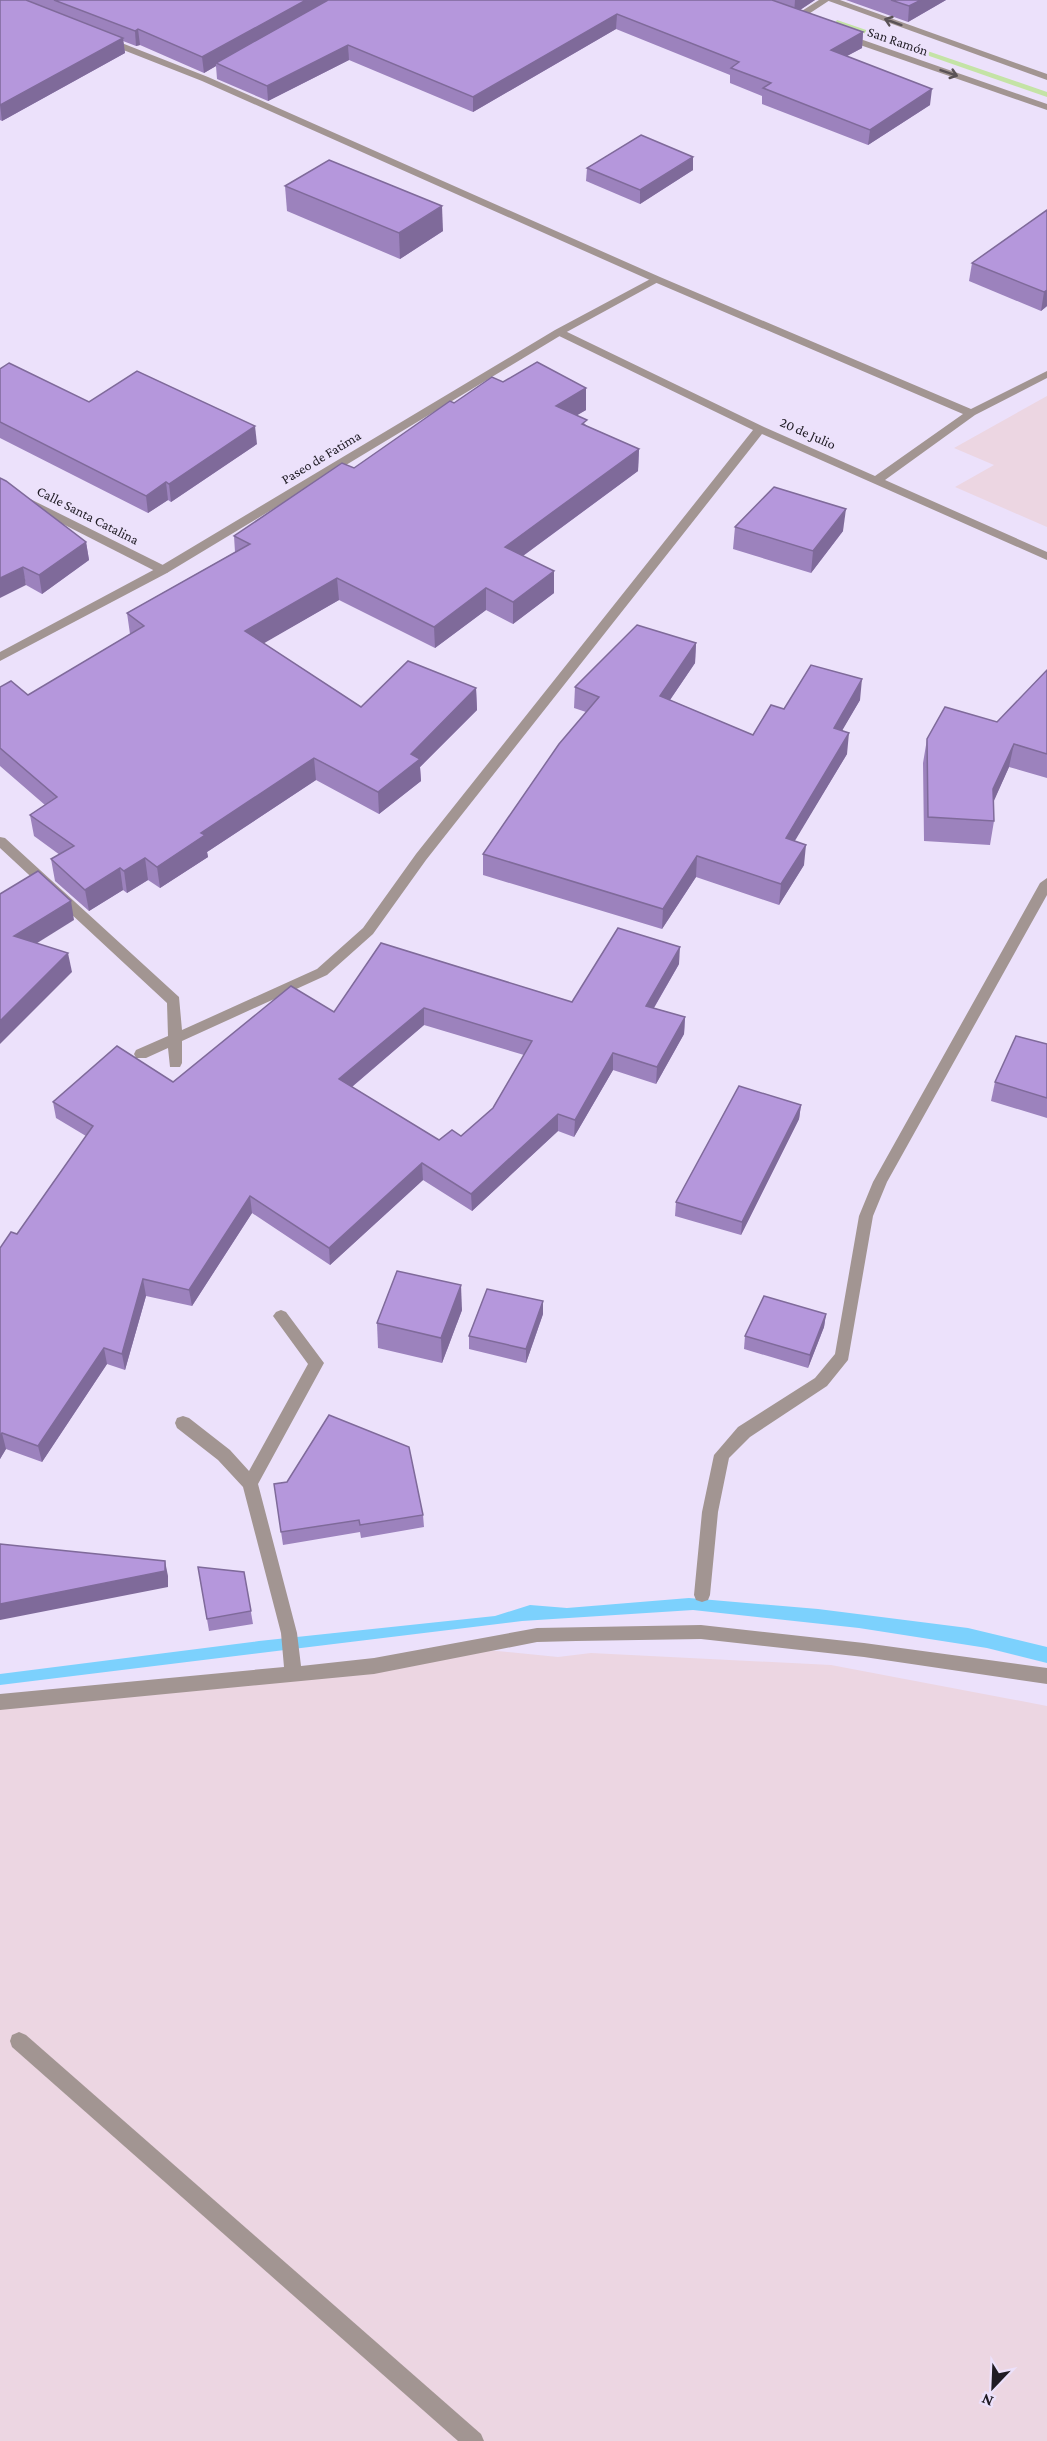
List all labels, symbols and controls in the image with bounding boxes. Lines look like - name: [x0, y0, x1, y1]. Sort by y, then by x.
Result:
- one-way arrow: [884, 16, 903, 27]
- street label: San Ramón: [866, 23, 931, 59]
- one-way arrow: [939, 68, 958, 79]
- street label: 20 de Julio: [778, 414, 838, 452]
- street label: Paseo de Fatima: [278, 427, 364, 487]
- street label: Calle Santa Catalina: [34, 482, 142, 548]
- north arrow: [963, 2357, 1023, 2417]
- text: N: [979, 2390, 996, 2410]

